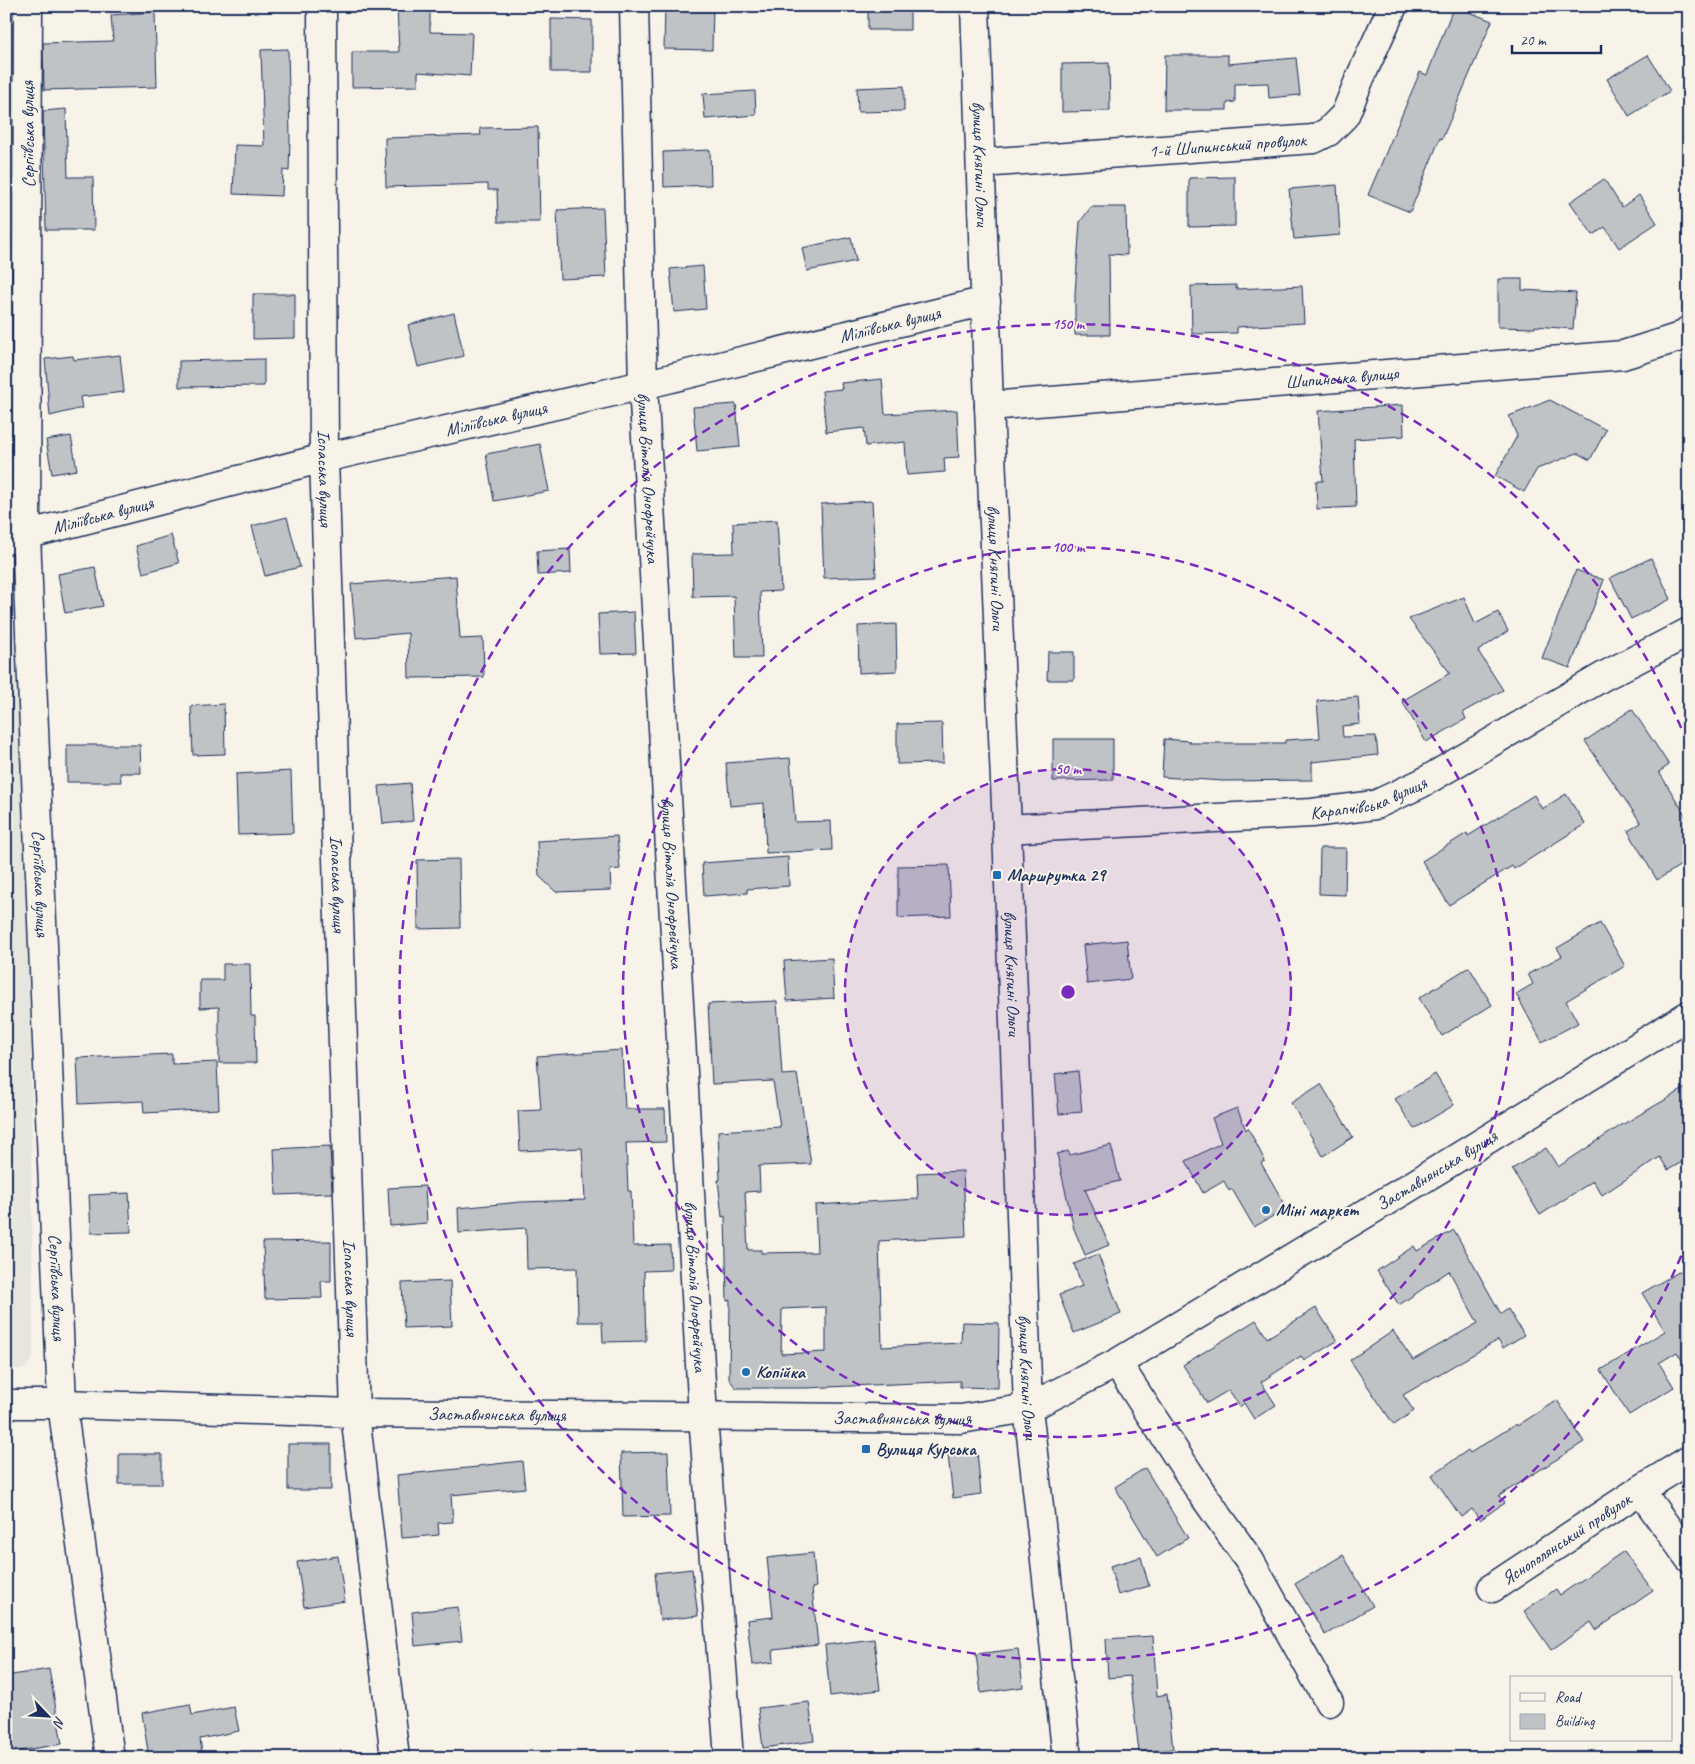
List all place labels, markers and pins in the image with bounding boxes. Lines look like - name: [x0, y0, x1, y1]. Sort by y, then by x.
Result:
- place label: Маршрутка 29: [1007, 864, 1107, 886]
- marker: Маршрутка 29: [991, 869, 1003, 881]
- centre of rings: [1059, 983, 1077, 1001]
- place label: Міні маркет: [1276, 1199, 1359, 1221]
- marker: Міні маркет: [1260, 1204, 1272, 1216]
- place label: Копійка: [756, 1361, 807, 1383]
- marker: Копійка: [740, 1366, 752, 1378]
- place label: Вулиця Курська: [876, 1438, 977, 1460]
- marker: Вулиця Курська: [860, 1443, 872, 1455]

